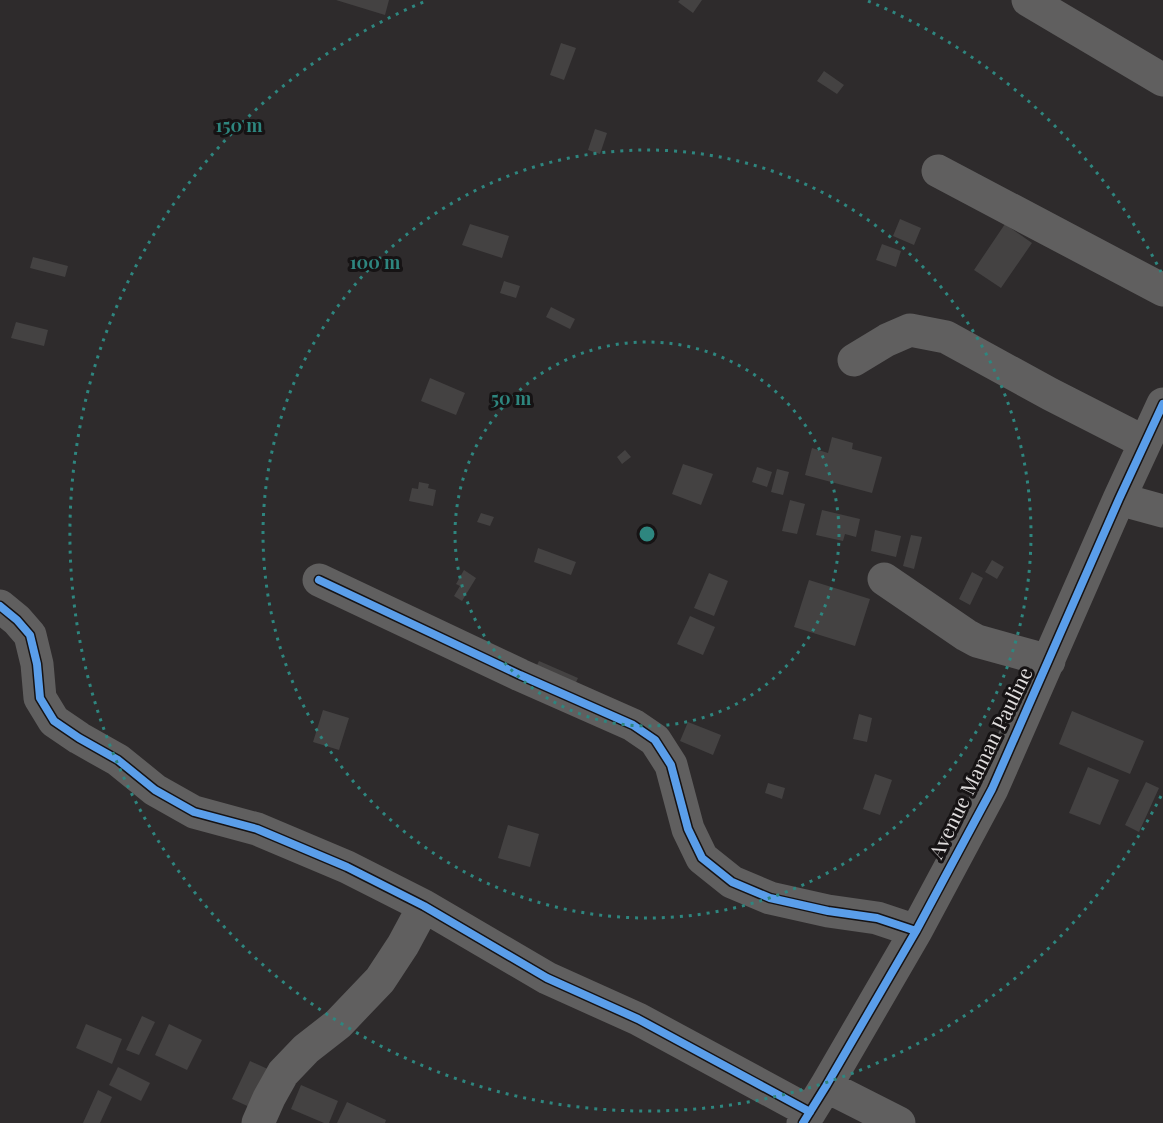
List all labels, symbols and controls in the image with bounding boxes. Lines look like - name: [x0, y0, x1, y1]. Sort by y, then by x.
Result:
- text: 150 m: [215, 113, 263, 137]
- text: 100 m: [350, 250, 401, 274]
- text: 50 m: [491, 386, 532, 410]
- centre of rings: [637, 524, 657, 544]
- street label: Avenue Maman Pauline: [921, 662, 1038, 863]

